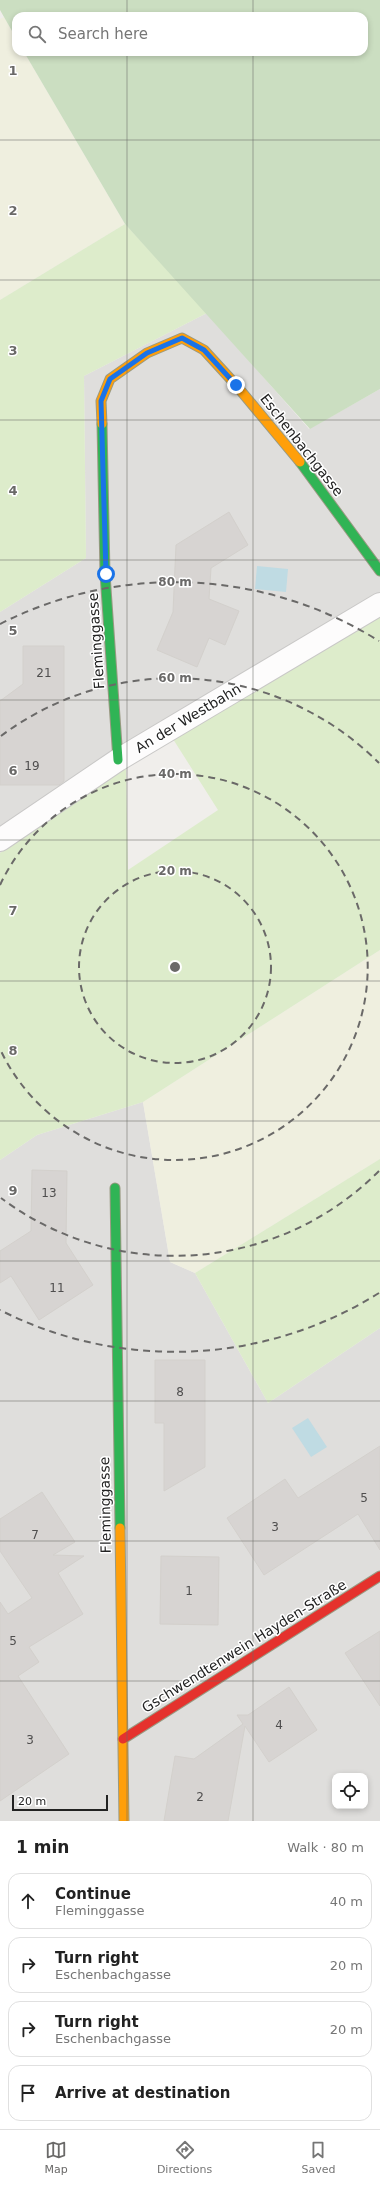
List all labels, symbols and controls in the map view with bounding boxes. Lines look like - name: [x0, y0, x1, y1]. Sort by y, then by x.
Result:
- search box: [12, 12, 368, 56]
- icon: search: [26, 23, 48, 45]
- text: Search here: [58, 25, 148, 43]
- text: 1: [8, 63, 18, 78]
- text: 2: [8, 203, 18, 218]
- text: 3: [8, 343, 18, 358]
- route end: [227, 376, 245, 394]
- street label: Eschenbachgasse: [257, 391, 347, 499]
- text: 4: [8, 483, 18, 498]
- route start: [97, 565, 115, 583]
- text: 80 m: [158, 575, 192, 589]
- street label: Fleminggasse: [85, 592, 107, 690]
- text: 5: [8, 623, 18, 638]
- house number: 21: [36, 666, 52, 680]
- text: 60 m: [158, 671, 192, 685]
- street label: An der Westbahn: [132, 680, 244, 756]
- house number: 19: [24, 759, 40, 773]
- text: 6: [8, 763, 18, 778]
- text: 40 m: [158, 767, 192, 781]
- text: 20 m: [158, 864, 192, 878]
- text: 7: [8, 903, 18, 918]
- centre of rings: [168, 960, 182, 974]
- text: 8: [8, 1043, 18, 1058]
- text: 9: [8, 1183, 18, 1198]
- house number: 13: [41, 1186, 57, 1200]
- house number: 11: [49, 1281, 65, 1295]
- house number: 8: [176, 1385, 184, 1399]
- street label: Fleminggasse: [96, 1457, 114, 1553]
- house number: 5: [360, 1491, 368, 1505]
- house number: 3: [271, 1520, 279, 1534]
- house number: 7: [31, 1528, 39, 1542]
- street label: Gschwendtenwein Hayden-Straße: [139, 1576, 349, 1716]
- house number: 1: [185, 1584, 193, 1598]
- house number: 5: [9, 1634, 17, 1648]
- house number: 4: [275, 1718, 283, 1732]
- house number: 3: [26, 1733, 34, 1747]
- map controls: [332, 1773, 368, 1809]
- button: locate: [332, 1773, 368, 1809]
- house number: 2: [196, 1790, 204, 1804]
- scale bar: [12, 1793, 108, 1812]
- text: 20 m: [18, 1795, 46, 1808]
- text: 1 min: [16, 1837, 69, 1857]
- text: Walk · 80 m: [287, 1840, 364, 1855]
- text: Continue: [55, 1885, 131, 1903]
- icon: ahead: [17, 1890, 39, 1912]
- text: 40 m: [330, 1894, 363, 1909]
- text: Fleminggasse: [55, 1903, 145, 1918]
- text: Turn right: [55, 1949, 139, 1967]
- icon: right: [17, 1954, 39, 1976]
- text: 20 m: [330, 1958, 363, 1973]
- text: Eschenbachgasse: [55, 1967, 171, 1982]
- text: Turn right: [55, 2013, 139, 2031]
- icon: right: [17, 2018, 39, 2040]
- text: 20 m: [330, 2022, 363, 2037]
- text: Eschenbachgasse: [55, 2031, 171, 2046]
- icon: arrive: [17, 2082, 39, 2104]
- text: Arrive at destination: [55, 2084, 230, 2102]
- tab: Map: [45, 2139, 68, 2176]
- tab: Directions: [157, 2139, 212, 2176]
- tab: Saved: [301, 2139, 335, 2176]

